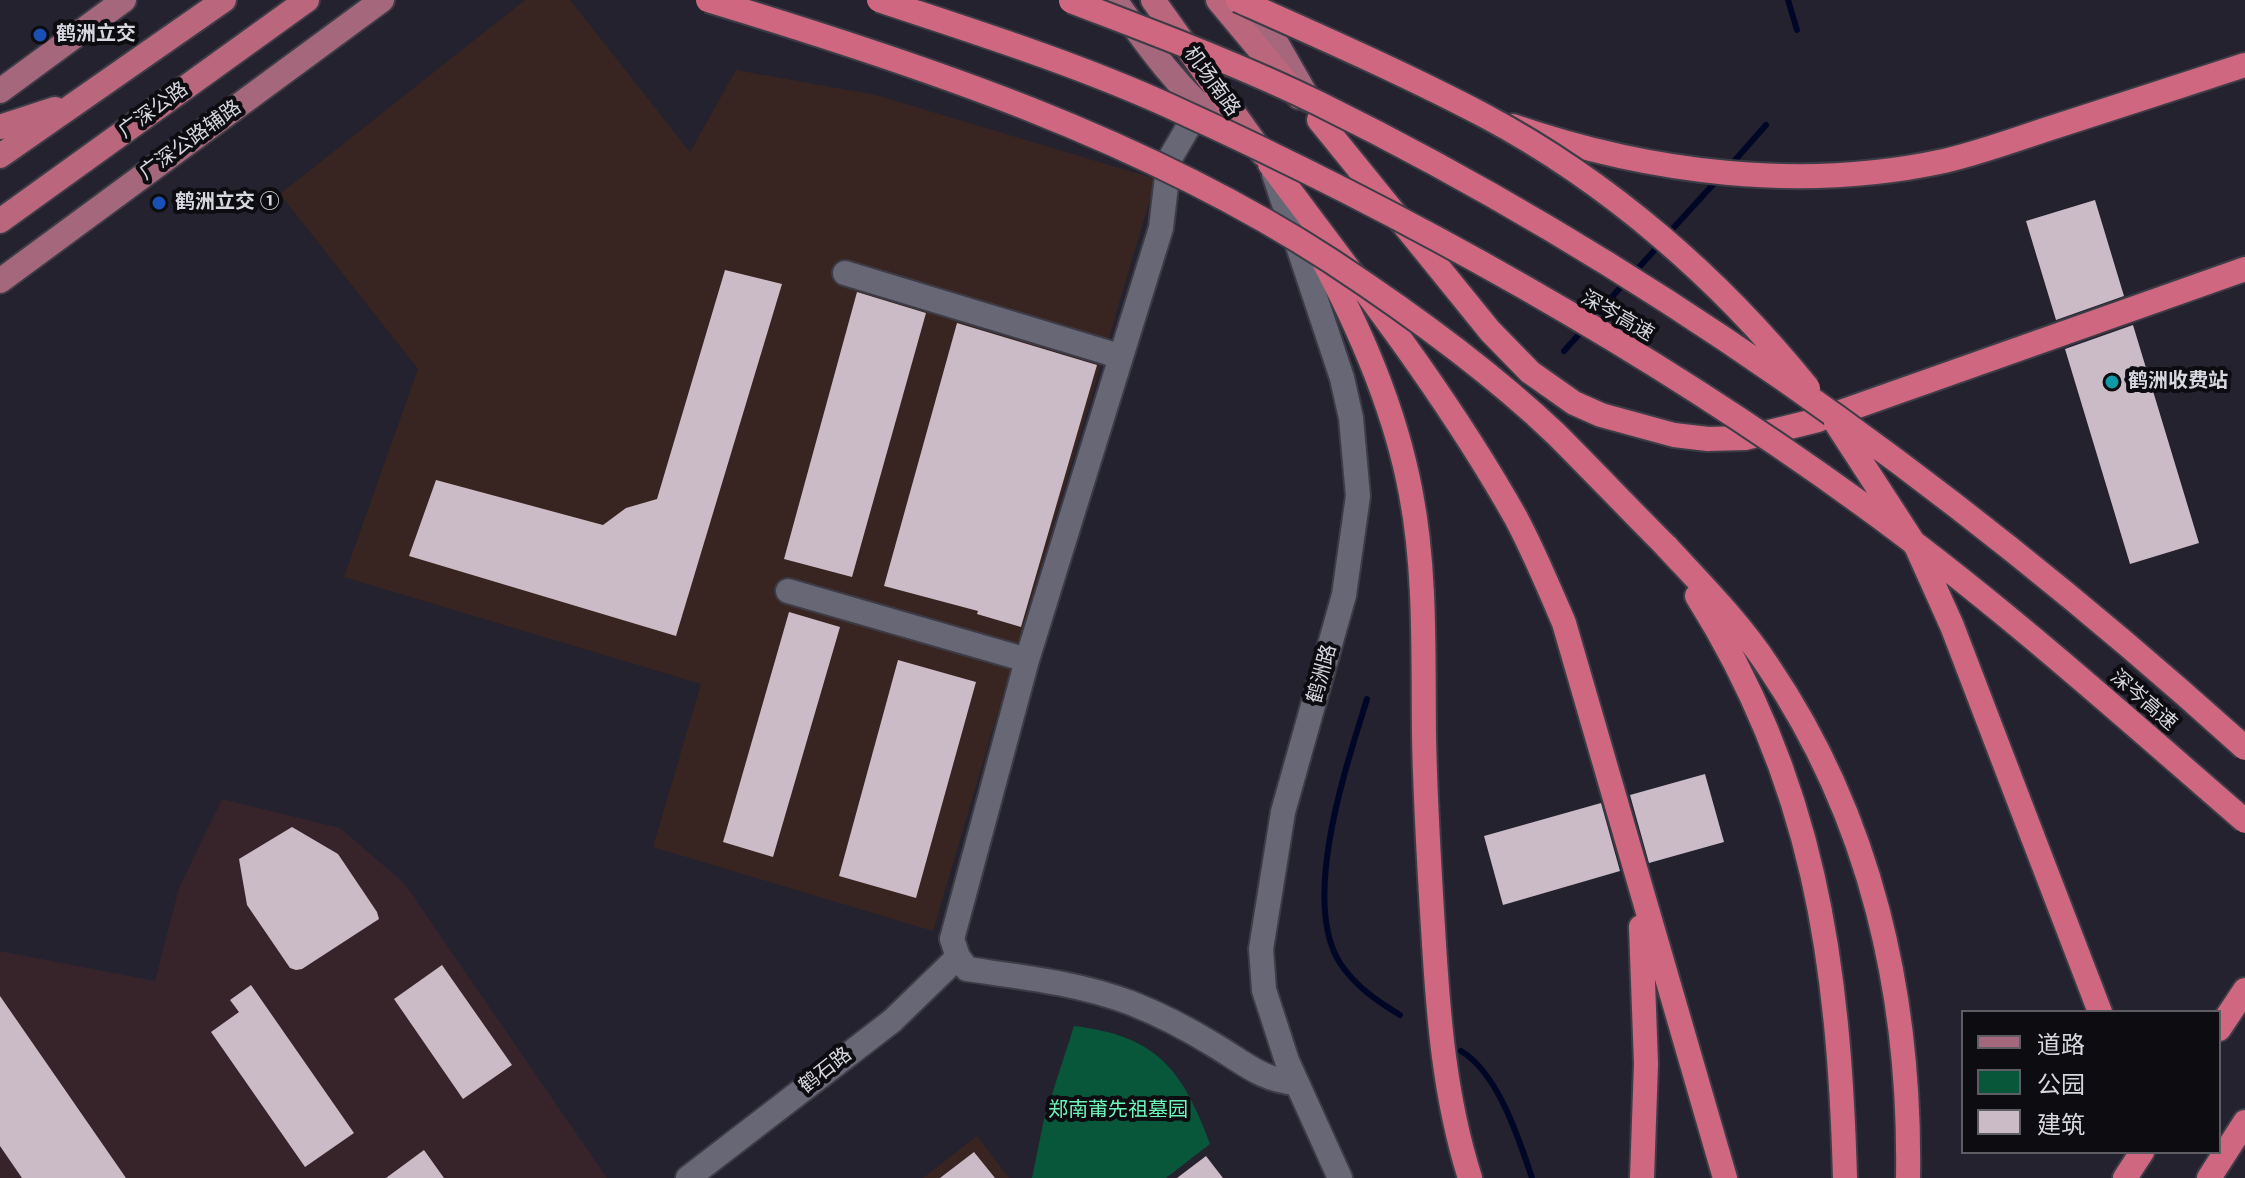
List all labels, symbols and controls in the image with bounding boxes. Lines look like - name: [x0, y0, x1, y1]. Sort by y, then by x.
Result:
- place label: 鹤洲立交: [56, 23, 136, 47]
- marker: 鹤洲立交: [31, 26, 49, 44]
- street label: 机场南路: [1178, 43, 1244, 121]
- street label: 广深公路: [115, 78, 193, 144]
- street label: 广深公路辅路: [135, 96, 247, 186]
- place label: 鹤洲立交 ①: [175, 191, 280, 215]
- marker: 鹤洲立交 ①: [150, 194, 168, 212]
- street label: 深岑高速: [1576, 287, 1658, 347]
- place label: 鹤洲收费站: [2128, 370, 2228, 394]
- marker: 鹤洲收费站: [2103, 373, 2121, 391]
- street label: 鹤洲路: [1304, 642, 1342, 706]
- street label: 深岑高速: [2105, 666, 2181, 736]
- legend: [1961, 1010, 2221, 1154]
- text: 道路: [2037, 1031, 2085, 1059]
- street label: 鹤石路: [795, 1043, 857, 1099]
- text: 公园: [2037, 1071, 2085, 1099]
- park label: 郑南莆先祖墓园: [1048, 1099, 1188, 1123]
- text: 建筑: [2037, 1111, 2085, 1139]

